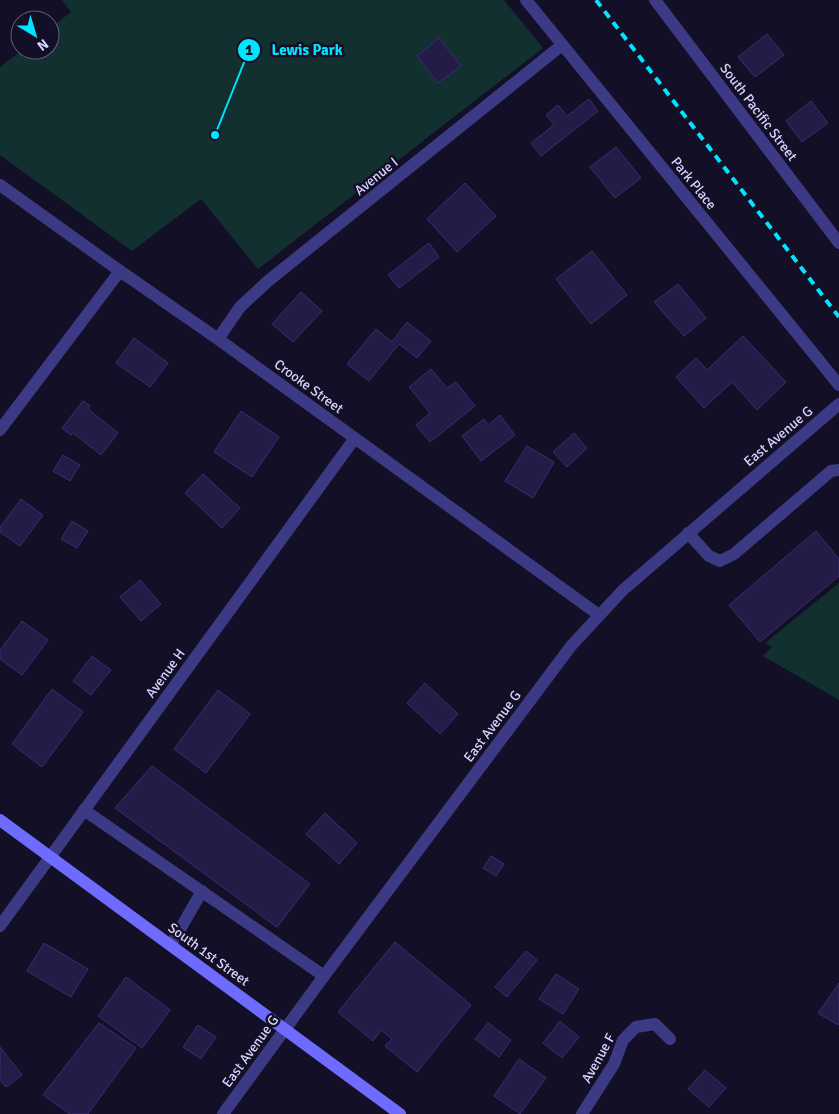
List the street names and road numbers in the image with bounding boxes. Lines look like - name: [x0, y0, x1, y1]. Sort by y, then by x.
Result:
- street label: South Pacific Street: [716, 60, 801, 165]
- street label: Avenue I: [351, 154, 401, 199]
- street label: Park Place: [667, 154, 720, 213]
- street label: Crooke Street: [271, 356, 347, 417]
- street label: East Avenue G: [740, 403, 816, 470]
- street label: Avenue H: [142, 646, 189, 701]
- street label: East Avenue G: [460, 687, 525, 765]
- street label: South 1st Street: [165, 919, 253, 990]
- street label: East Avenue G: [219, 1012, 282, 1091]
- street label: Avenue F: [578, 1030, 619, 1086]

